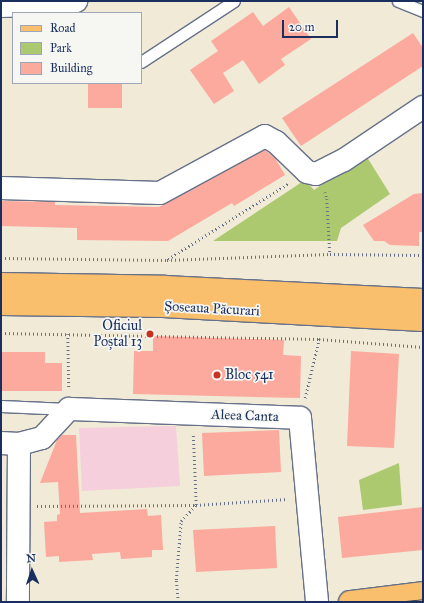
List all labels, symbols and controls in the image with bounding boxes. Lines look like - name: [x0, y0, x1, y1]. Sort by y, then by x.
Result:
- legend: [12, 12, 142, 84]
- scale bar: [284, 12, 340, 38]
- text: 20 m: [289, 20, 315, 34]
- text: Road: [50, 21, 76, 35]
- text: Park: [50, 41, 72, 55]
- text: Building: [50, 61, 92, 75]
- street label: Șoseaua Păcurari: [164, 298, 260, 320]
- place label: Oficiul Poștal 13: [93, 318, 142, 350]
- marker: Oficiul Poștal 13: [145, 329, 155, 339]
- place label: Bloc 541: [225, 367, 274, 383]
- marker: Bloc 541: [212, 370, 222, 380]
- street label: Aleea Canta: [211, 406, 279, 426]
- north arrow: [12, 551, 52, 591]
- text: N: [26, 552, 36, 565]

